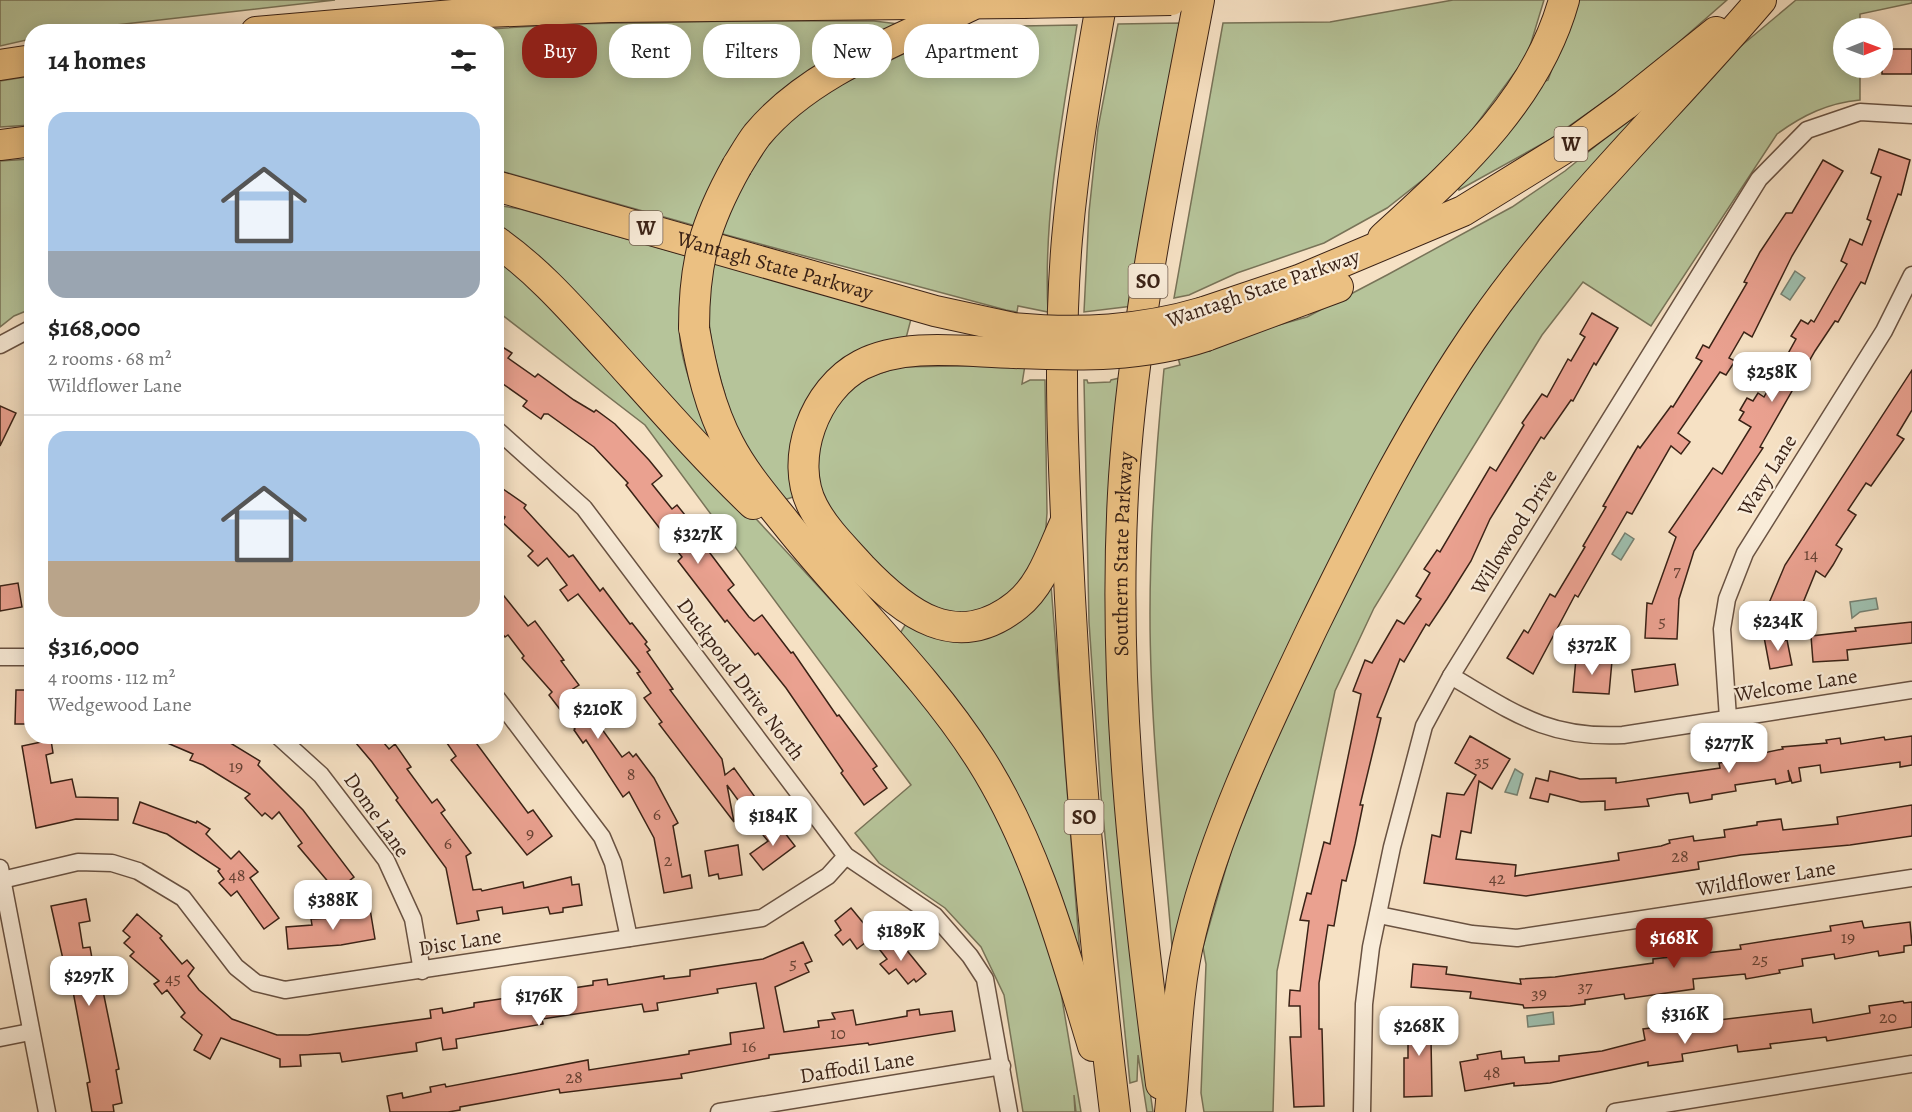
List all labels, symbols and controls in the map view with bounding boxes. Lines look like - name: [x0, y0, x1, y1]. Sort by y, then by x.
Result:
- north arrow: [1833, 18, 1893, 78]
- map controls: [1833, 18, 1893, 78]
- chip: Buy: [522, 24, 597, 78]
- chip: Rent: [609, 24, 691, 78]
- chip: Filters: [703, 24, 800, 78]
- chip: New: [812, 24, 892, 78]
- chip: Apartment: [904, 24, 1039, 78]
- text: 14 homes: [48, 43, 146, 78]
- icon: filters: [447, 44, 480, 77]
- road number: W: [1554, 127, 1588, 161]
- icon: home: [210, 151, 318, 259]
- road number: W: [630, 211, 662, 245]
- street label: Wantagh State Parkway: [673, 224, 877, 307]
- street label: Wantagh State Parkway: [1162, 242, 1364, 335]
- road number: SO: [1128, 264, 1168, 298]
- text: $168,000: [48, 310, 140, 345]
- text: 2 rooms · 68 m²: [48, 345, 172, 372]
- pin: $258K: [1730, 352, 1814, 403]
- text: $258K: [1747, 358, 1797, 385]
- text: Wildflower Lane: [48, 372, 182, 399]
- street label: Wavy Lane: [1730, 429, 1803, 522]
- street label: Southern State Parkway: [1106, 450, 1140, 657]
- street label: Willowood Drive: [1464, 464, 1564, 601]
- icon: home: [210, 470, 318, 578]
- pin: $327K: [656, 514, 740, 565]
- text: $327K: [673, 520, 723, 547]
- house number: 14: [1804, 542, 1818, 566]
- house number: 7: [1673, 558, 1681, 582]
- street label: Duckpond Drive North: [671, 592, 811, 766]
- pin: $234K: [1736, 601, 1820, 652]
- text: $234K: [1753, 607, 1803, 634]
- house number: 5: [1658, 609, 1666, 633]
- pin: $372K: [1550, 625, 1634, 676]
- text: $316,000: [48, 629, 139, 664]
- text: $372K: [1567, 631, 1617, 658]
- street label: Welcome Lane: [1732, 661, 1859, 709]
- text: 4 rooms · 112 m²: [48, 664, 175, 691]
- pin: $210K: [556, 689, 640, 740]
- text: Wedgewood Lane: [48, 691, 192, 718]
- text: $210K: [573, 695, 623, 722]
- pin: $277K: [1687, 723, 1771, 774]
- text: $277K: [1704, 729, 1754, 756]
- house number: 35: [1474, 749, 1490, 773]
- house number: 19: [229, 754, 243, 778]
- house number: 8: [627, 762, 635, 786]
- street label: Dome Lane: [338, 767, 416, 863]
- pin: $184K: [731, 796, 815, 847]
- road number: SO: [1064, 800, 1104, 834]
- house number: 6: [653, 802, 661, 826]
- text: $184K: [749, 802, 797, 829]
- house number: 9: [526, 821, 534, 845]
- house number: 6: [444, 831, 452, 855]
- house number: 28: [1671, 844, 1689, 868]
- house number: 2: [664, 848, 673, 872]
- street label: Wildflower Lane: [1693, 853, 1838, 903]
- house number: 48: [229, 863, 245, 887]
- house number: 42: [1489, 866, 1506, 890]
- pin: $388K: [291, 880, 375, 931]
- text: $388K: [308, 886, 358, 913]
- pin: $189K: [859, 911, 943, 962]
- text: $189K: [877, 917, 925, 944]
- pin: $168K: [1632, 918, 1716, 969]
- street label: Disc Lane: [417, 922, 503, 962]
- text: $168K: [1650, 924, 1698, 951]
- house number: 19: [1841, 925, 1855, 949]
- house number: 25: [1752, 947, 1768, 971]
- house number: 5: [789, 951, 797, 975]
- pin: $297K: [47, 956, 131, 1007]
- text: $297K: [64, 962, 114, 989]
- house number: 45: [165, 966, 181, 990]
- house number: 37: [1577, 974, 1593, 998]
- pin: $176K: [497, 976, 581, 1027]
- house number: 39: [1531, 981, 1547, 1005]
- text: $176K: [515, 982, 563, 1009]
- pin: $316K: [1643, 994, 1727, 1045]
- text: $316K: [1661, 1000, 1709, 1027]
- house number: 20: [1879, 1005, 1897, 1029]
- pin: $268K: [1377, 1006, 1461, 1057]
- text: $268K: [1393, 1012, 1445, 1039]
- house number: 10: [830, 1021, 846, 1045]
- house number: 16: [742, 1034, 756, 1058]
- street label: Daffodil Lane: [798, 1044, 916, 1090]
- house number: 48: [1484, 1060, 1500, 1084]
- house number: 28: [565, 1065, 583, 1089]

